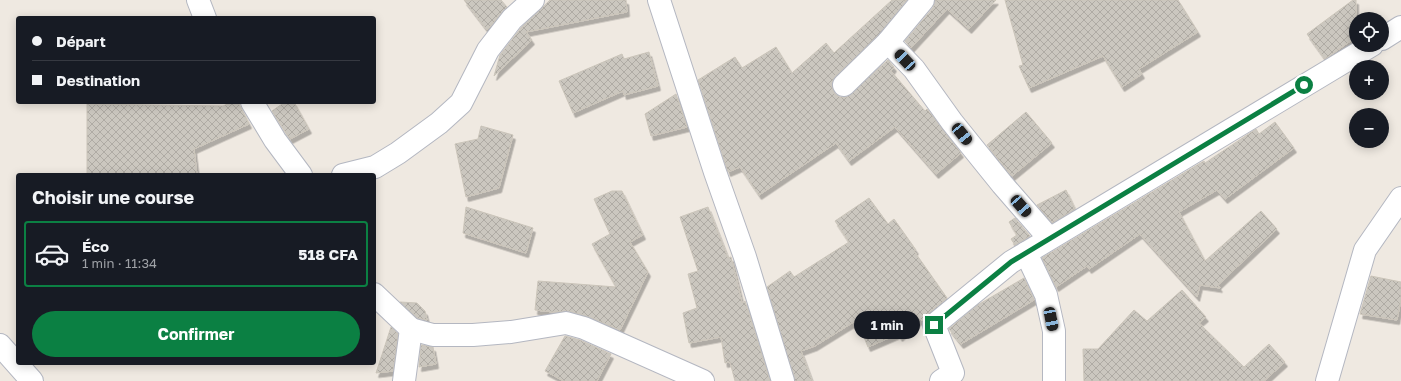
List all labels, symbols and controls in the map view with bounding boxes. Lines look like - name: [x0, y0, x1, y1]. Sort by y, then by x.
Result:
- map controls: [1349, 12, 1389, 148]
- button: locate: [1349, 12, 1389, 52]
- text: Départ: [56, 32, 106, 50]
- car: [892, 47, 918, 73]
- button: +: [1349, 60, 1389, 100]
- text: Destination: [56, 71, 140, 89]
- route start: [1295, 76, 1313, 94]
- button: −: [1349, 108, 1389, 148]
- car: [950, 121, 974, 147]
- text: Choisir une course: [32, 186, 194, 208]
- car: [1009, 193, 1033, 219]
- icon: car: [34, 236, 70, 272]
- text: Éco: [82, 237, 109, 255]
- text: 518 CFA: [298, 245, 358, 263]
- text: 1 min · 11:34: [82, 255, 157, 271]
- car: [1043, 306, 1059, 332]
- button: Confirmer: [32, 311, 360, 357]
- callout: 1 min: [854, 311, 920, 339]
- route end: [925, 316, 943, 334]
- text: 1 min: [871, 317, 903, 333]

